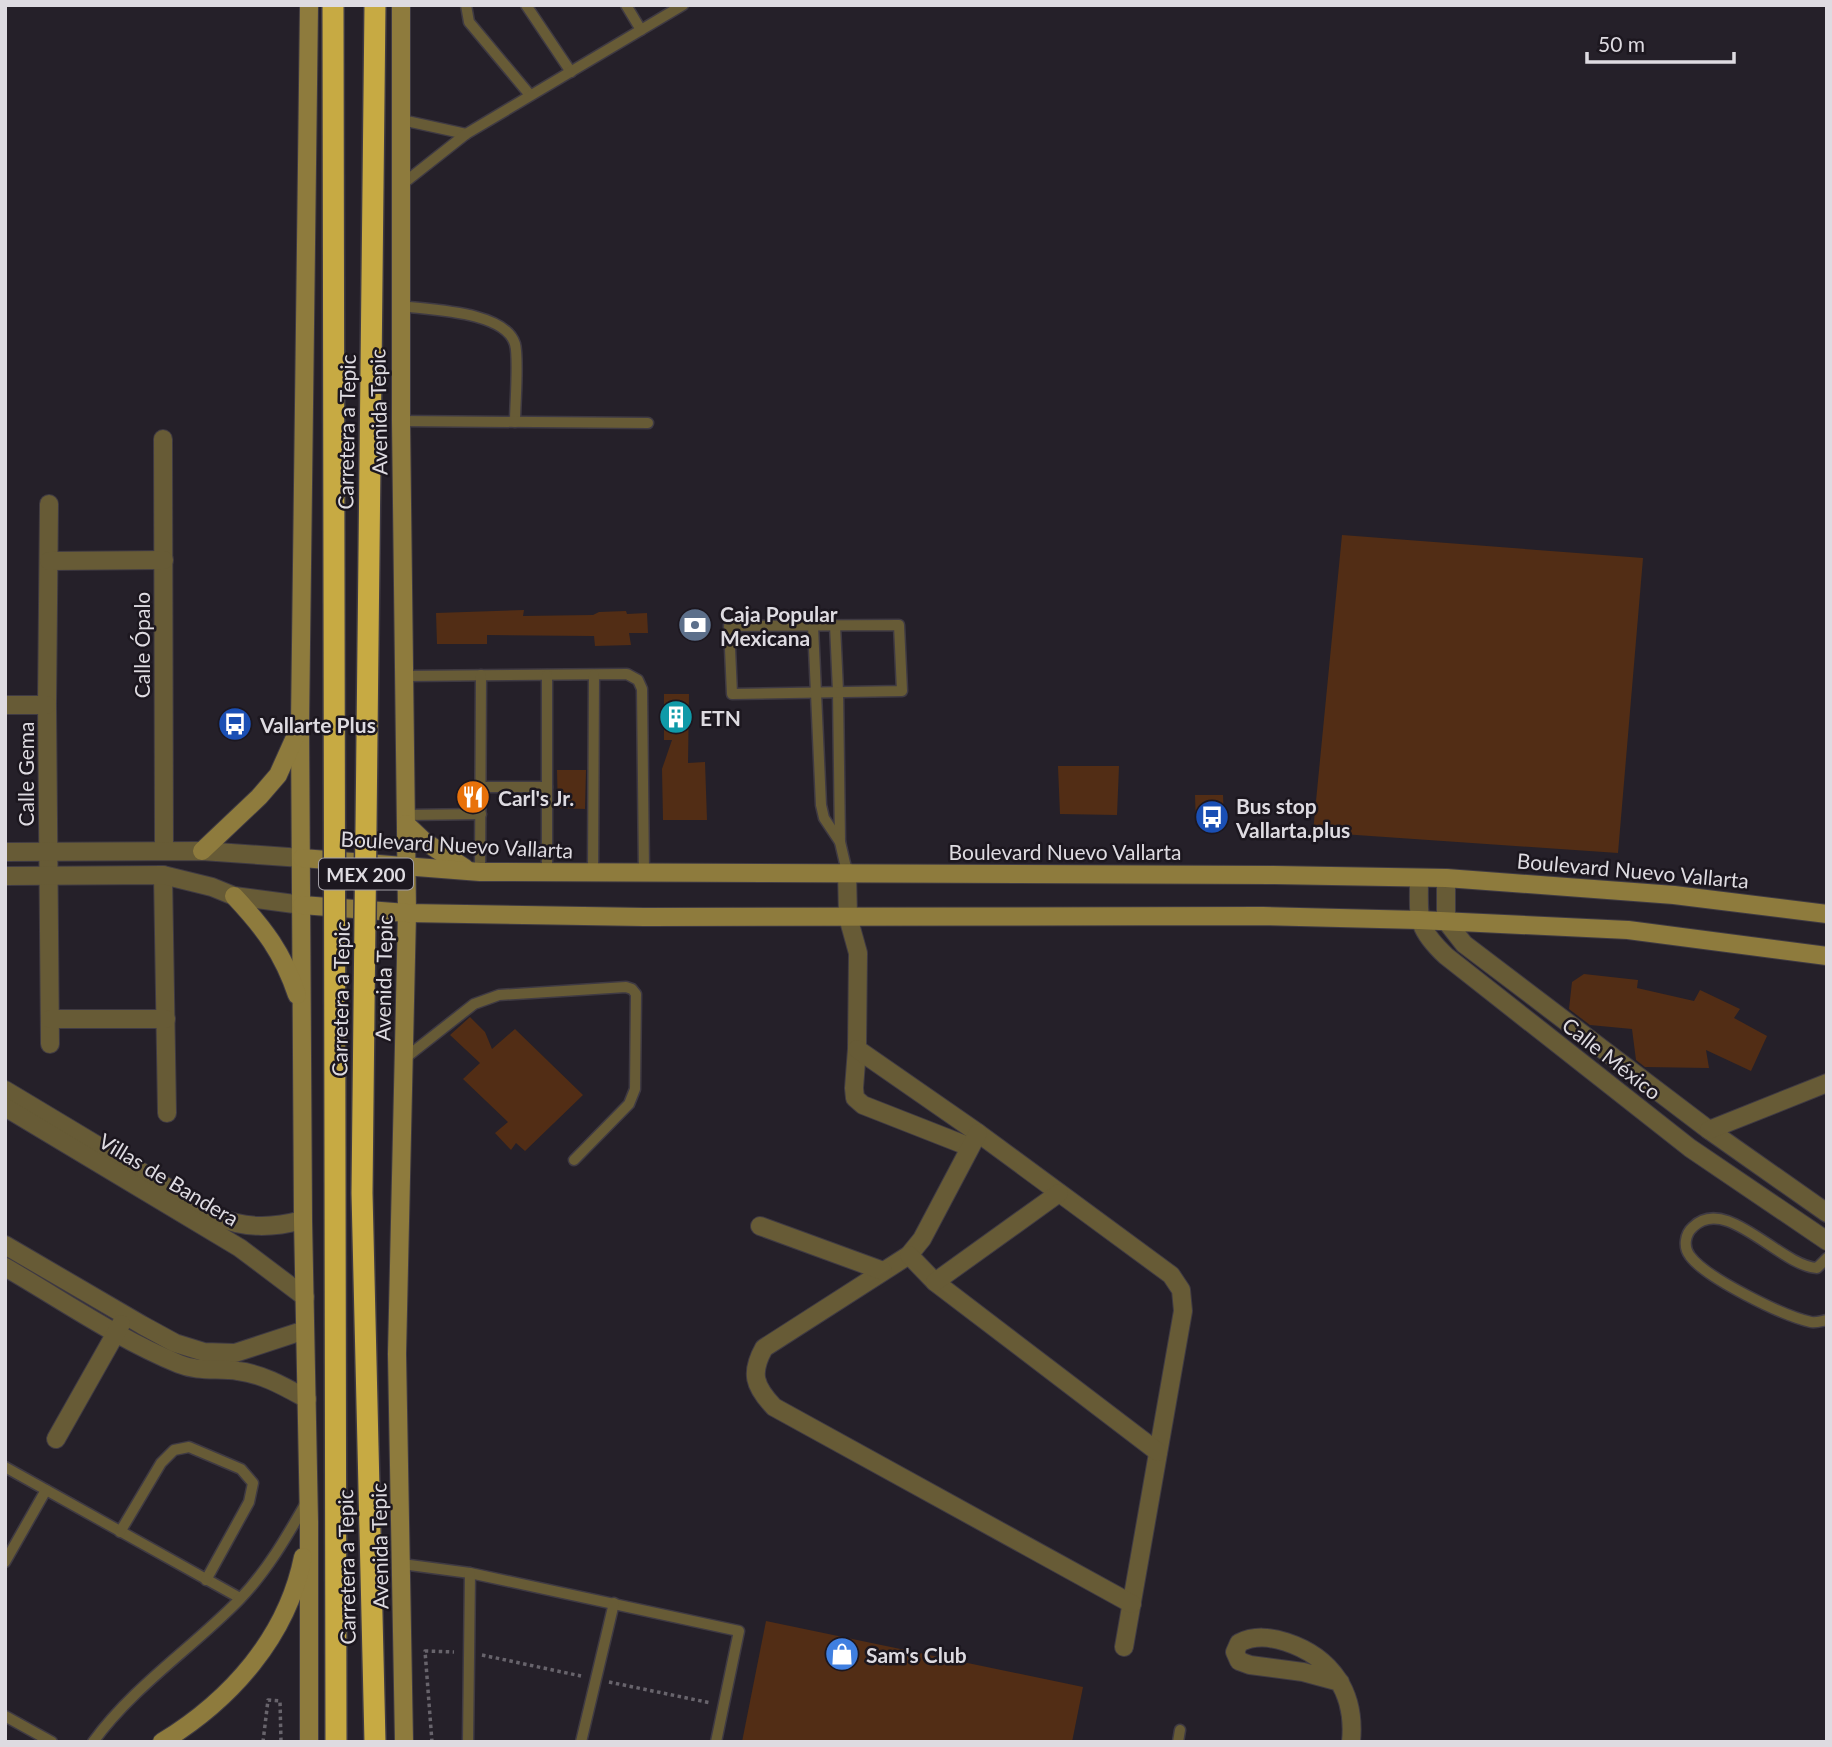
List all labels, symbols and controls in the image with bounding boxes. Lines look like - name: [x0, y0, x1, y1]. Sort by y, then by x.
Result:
- scale bar: [1587, 21, 1734, 65]
- text: 50 m: [1598, 31, 1645, 56]
- street label: Avenida Tepic: [364, 349, 392, 475]
- street label: Carretera a Tepic: [332, 354, 360, 510]
- street label: Calle Ópalo: [129, 592, 154, 698]
- place label: Caja Popular Mexicana: [720, 601, 838, 650]
- bank icon: Caja Popular Mexicana: [676, 606, 714, 644]
- building icon: ETN: [657, 698, 695, 736]
- bus stop icon: Vallarte Plus: [216, 705, 254, 743]
- place label: ETN: [700, 705, 741, 730]
- place label: Vallarte Plus: [259, 712, 376, 737]
- street label: Calle Gema: [13, 722, 38, 826]
- restaurant icon: Carl's Jr.: [454, 778, 492, 816]
- place label: Carl's Jr.: [498, 785, 574, 810]
- place label: Bus stop Vallarta.plus: [1235, 793, 1350, 842]
- bus stop icon: Bus stop Vallarta.plus: [1193, 798, 1231, 836]
- street label: Boulevard Nuevo Vallarta: [340, 825, 574, 863]
- street label: Boulevard Nuevo Vallarta: [949, 839, 1181, 864]
- street label: Boulevard Nuevo Vallarta: [1516, 847, 1750, 893]
- road number: MEX 200: [319, 859, 413, 890]
- street label: Avenida Tepic: [369, 915, 397, 1041]
- street label: Carretera a Tepic: [326, 921, 354, 1077]
- street label: Calle México: [1558, 1012, 1666, 1104]
- street label: Villas de Bandera: [95, 1127, 243, 1231]
- street label: Avenida Tepic: [365, 1483, 393, 1609]
- street label: Carretera a Tepic: [332, 1489, 360, 1645]
- shop icon: Sam's Club: [823, 1635, 861, 1673]
- place label: Sam's Club: [866, 1642, 967, 1667]

